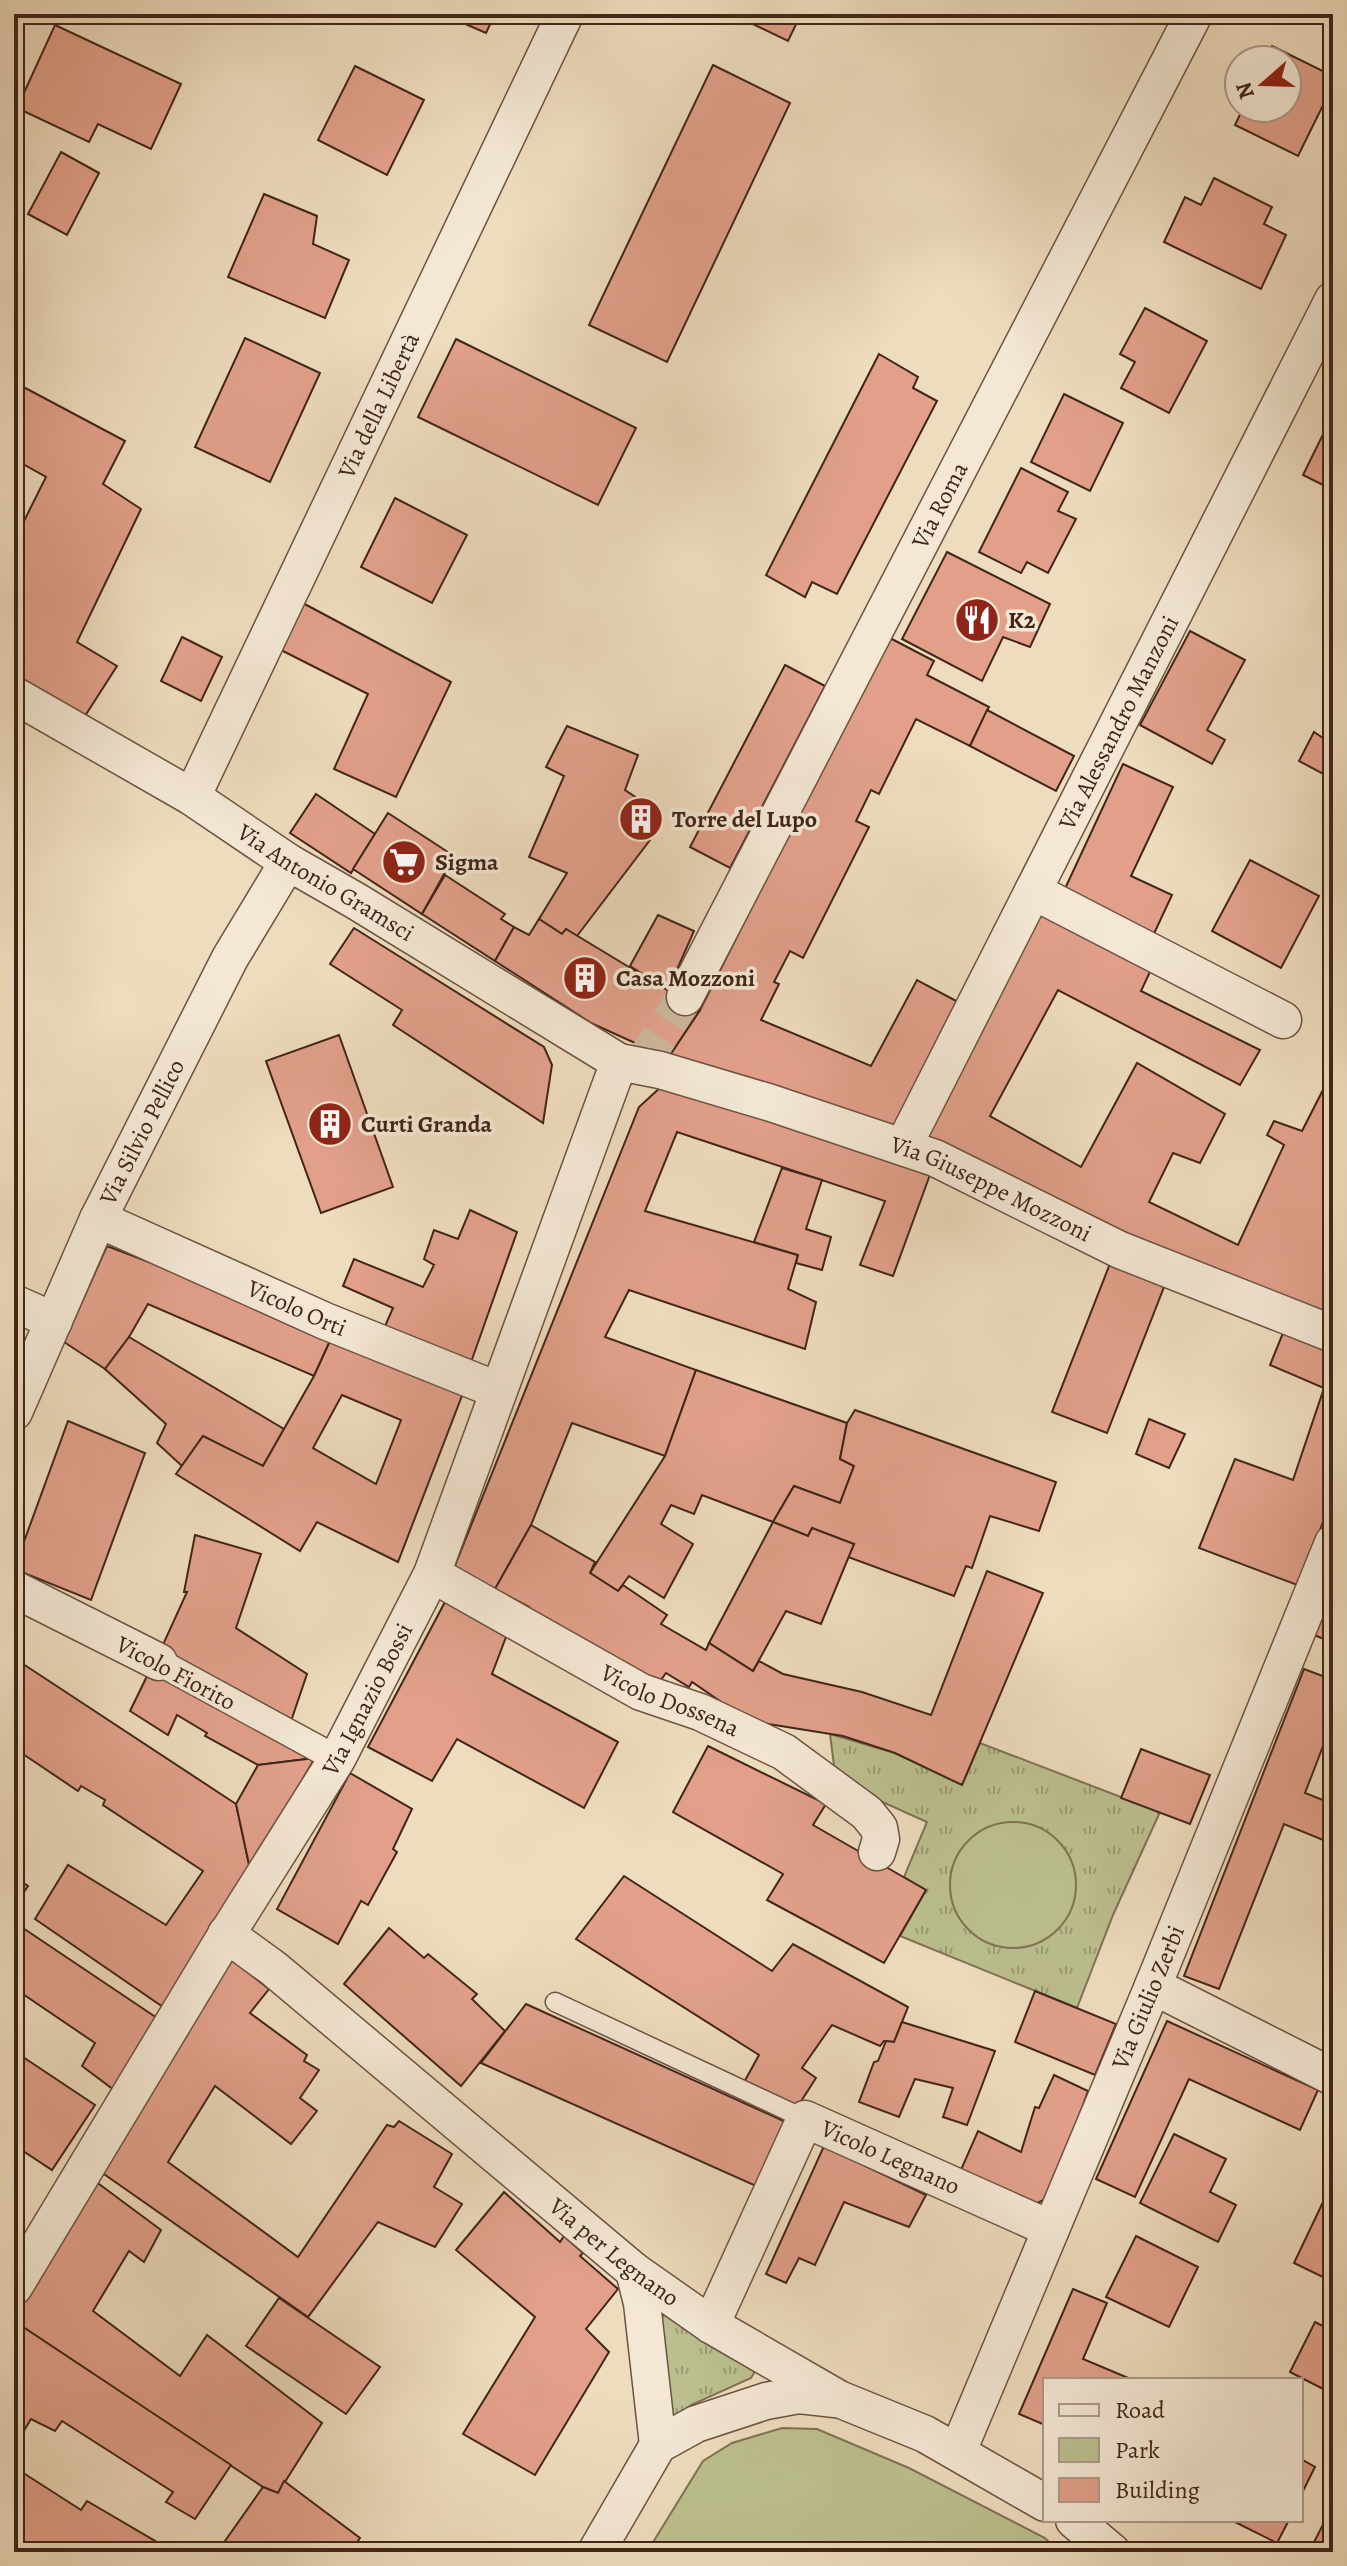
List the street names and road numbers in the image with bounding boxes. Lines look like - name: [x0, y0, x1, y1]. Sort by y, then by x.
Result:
- street label: Via della Libertà: [330, 326, 427, 484]
- street label: Via Roma: [904, 455, 976, 555]
- street label: Via Alessandro Manzoni: [1050, 610, 1186, 836]
- street label: Via Antonio Gramsci: [230, 816, 420, 949]
- street label: Via Silvio Pellico: [91, 1054, 192, 1211]
- street label: Via Giuseppe Mozzoni: [886, 1128, 1097, 1249]
- street label: Vicolo Orti: [241, 1272, 351, 1344]
- street label: Via Ignazio Bossi: [314, 1618, 420, 1783]
- street label: Vicolo Fiorito: [110, 1628, 241, 1718]
- street label: Vicolo Dossena: [594, 1656, 745, 1745]
- street label: Via Giulio Zerbi: [1104, 1920, 1192, 2075]
- street label: Vicolo Legnano: [815, 2112, 965, 2202]
- street label: Via per Legnano: [542, 2190, 686, 2314]

